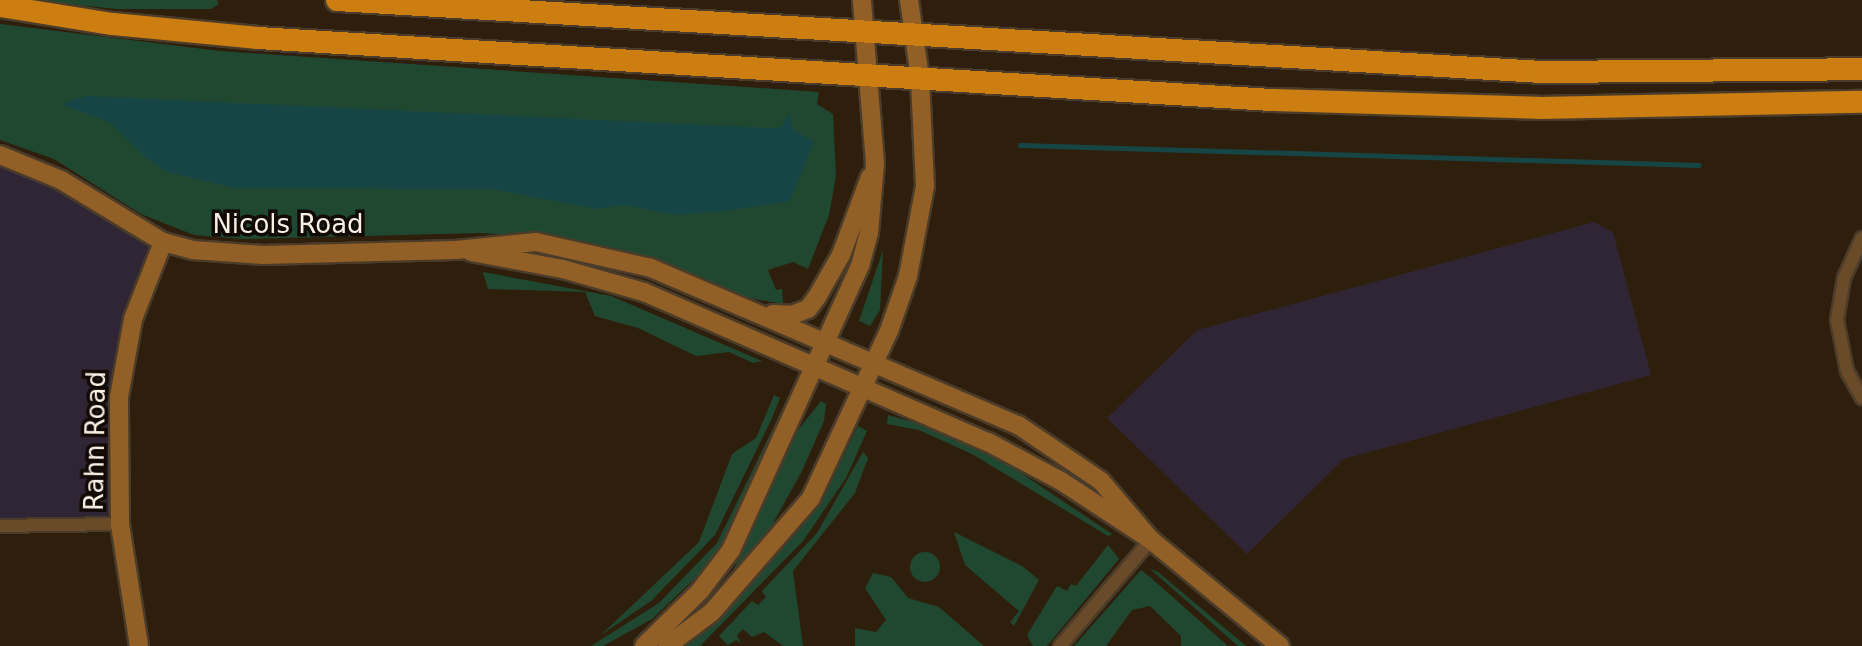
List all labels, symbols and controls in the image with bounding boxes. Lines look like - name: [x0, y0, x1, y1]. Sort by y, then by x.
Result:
- street label: Nicols Road: [212, 209, 364, 241]
- street label: Rahn Road: [79, 371, 113, 511]

